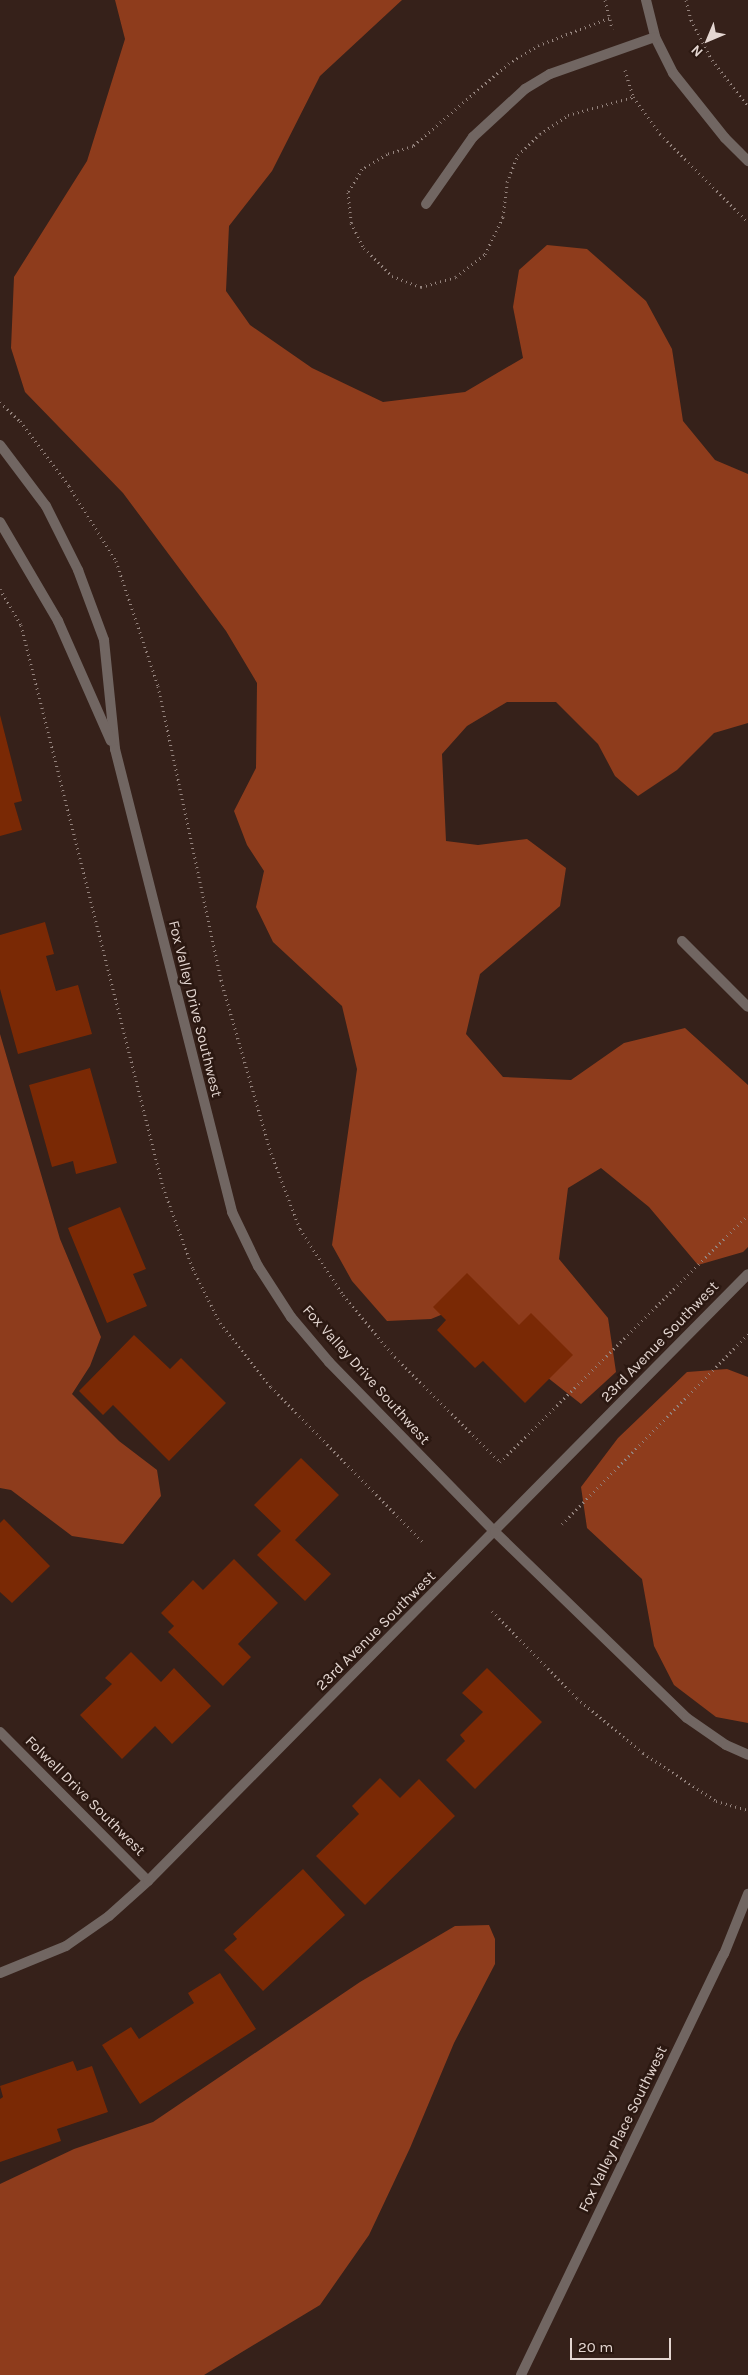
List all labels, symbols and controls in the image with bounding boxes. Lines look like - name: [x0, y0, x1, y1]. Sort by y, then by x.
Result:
- north arrow: [683, 15, 733, 65]
- text: N: [687, 41, 707, 61]
- street label: Fox Valley Drive Southwest: [164, 919, 226, 1099]
- street label: 23rd Avenue Southwest: [597, 1278, 723, 1406]
- street label: Fox Valley Drive Southwest: [299, 1302, 433, 1448]
- street label: 23rd Avenue Southwest: [313, 1568, 439, 1694]
- street label: Folwell Drive Southwest: [21, 1732, 149, 1860]
- street label: Fox Valley Place Southwest: [575, 2043, 671, 2215]
- scale bar: [573, 2328, 674, 2360]
- text: 20 m: [578, 2338, 613, 2356]

